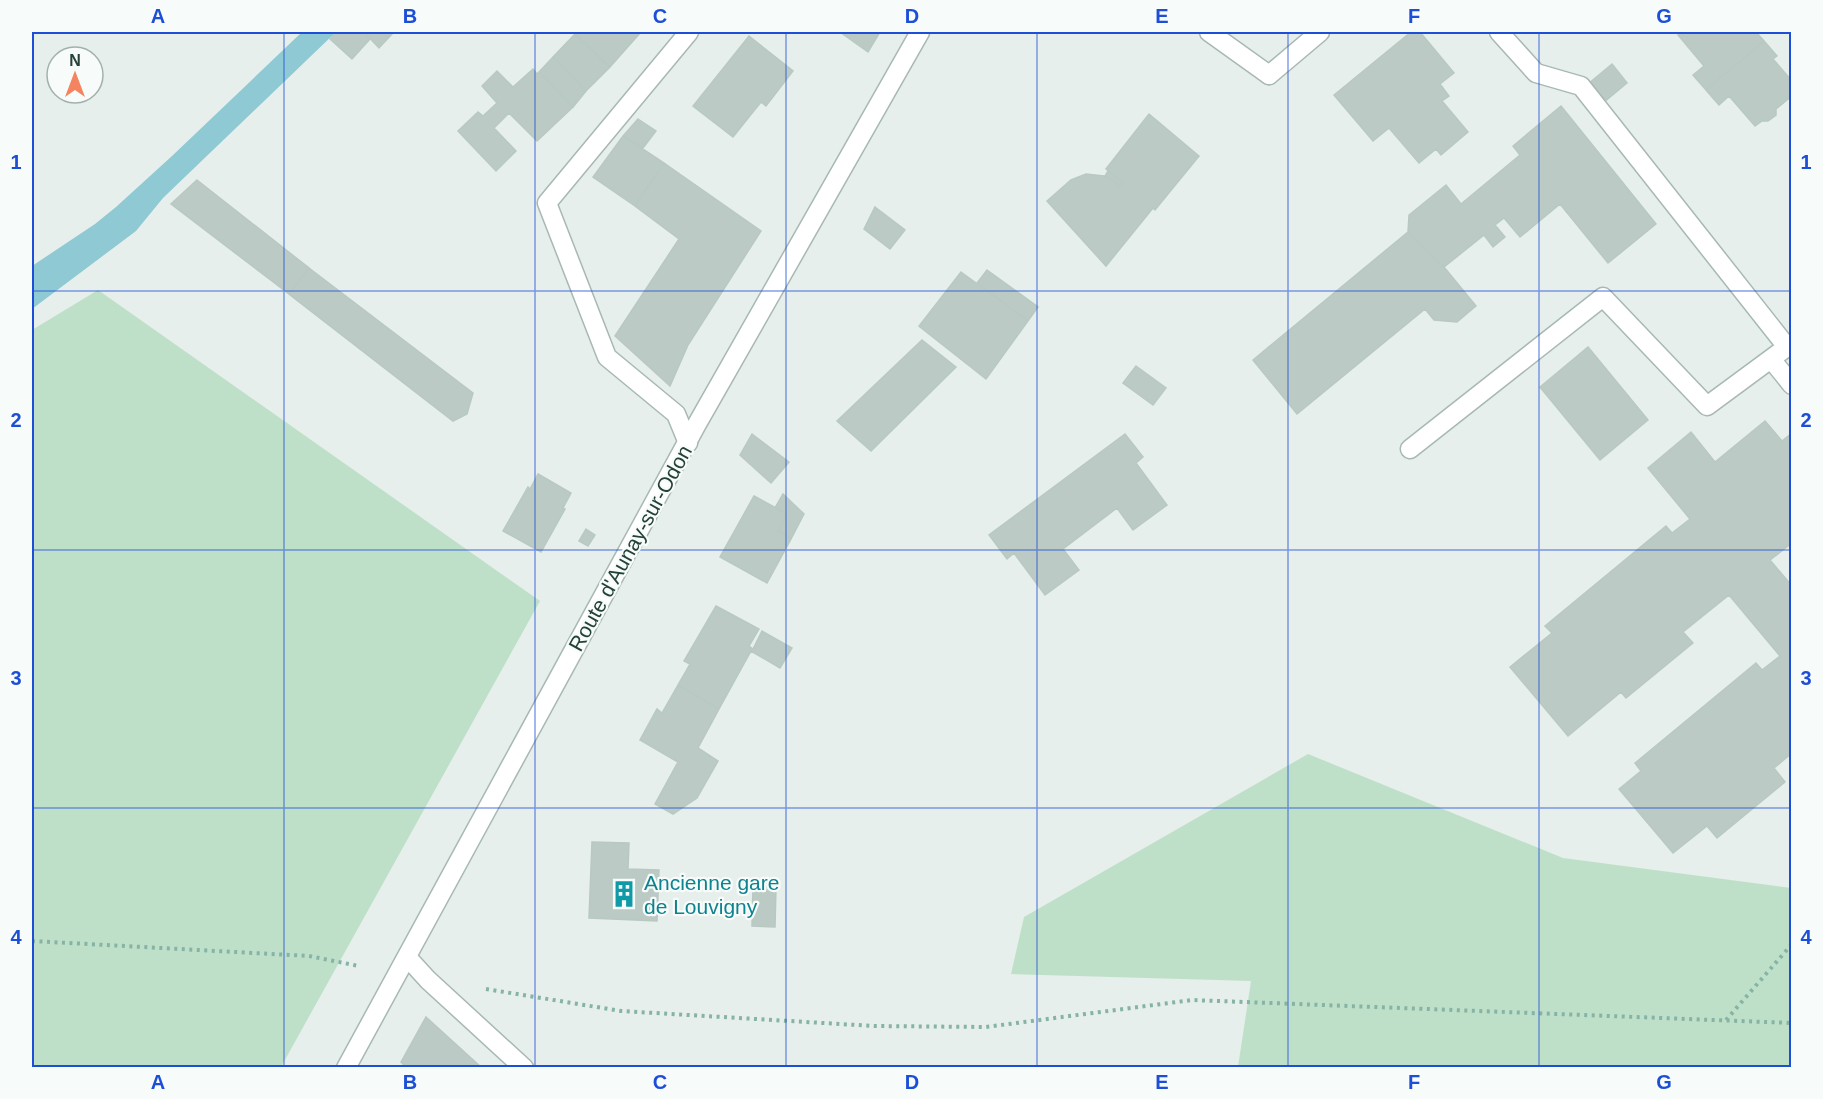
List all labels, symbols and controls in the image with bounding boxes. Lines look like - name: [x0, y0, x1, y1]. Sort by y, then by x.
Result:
- text: A: [151, 5, 165, 27]
- text: B: [403, 5, 417, 27]
- text: C: [653, 5, 667, 27]
- text: D: [905, 5, 919, 27]
- text: E: [1155, 5, 1169, 27]
- text: F: [1408, 5, 1420, 27]
- text: G: [1656, 5, 1672, 27]
- north arrow: [45, 45, 105, 105]
- text: N: [69, 52, 81, 69]
- text: 1: [10, 151, 22, 173]
- text: 1: [1800, 151, 1812, 173]
- text: 2: [10, 409, 22, 431]
- text: 2: [1800, 409, 1812, 431]
- street label: Route d'Aunay-sur-Odon: [564, 441, 696, 655]
- text: 3: [10, 667, 22, 689]
- text: 3: [1800, 667, 1812, 689]
- place label: Ancienne gare de Louvigny: [644, 871, 779, 918]
- building icon: Ancienne gare de Louvigny: [609, 879, 639, 909]
- text: 4: [10, 926, 22, 948]
- text: 4: [1800, 926, 1812, 948]
- text: A: [151, 1071, 165, 1093]
- text: B: [403, 1071, 417, 1093]
- text: C: [653, 1071, 667, 1093]
- text: D: [905, 1071, 919, 1093]
- text: E: [1155, 1071, 1169, 1093]
- text: F: [1408, 1071, 1420, 1093]
- text: G: [1656, 1071, 1672, 1093]

